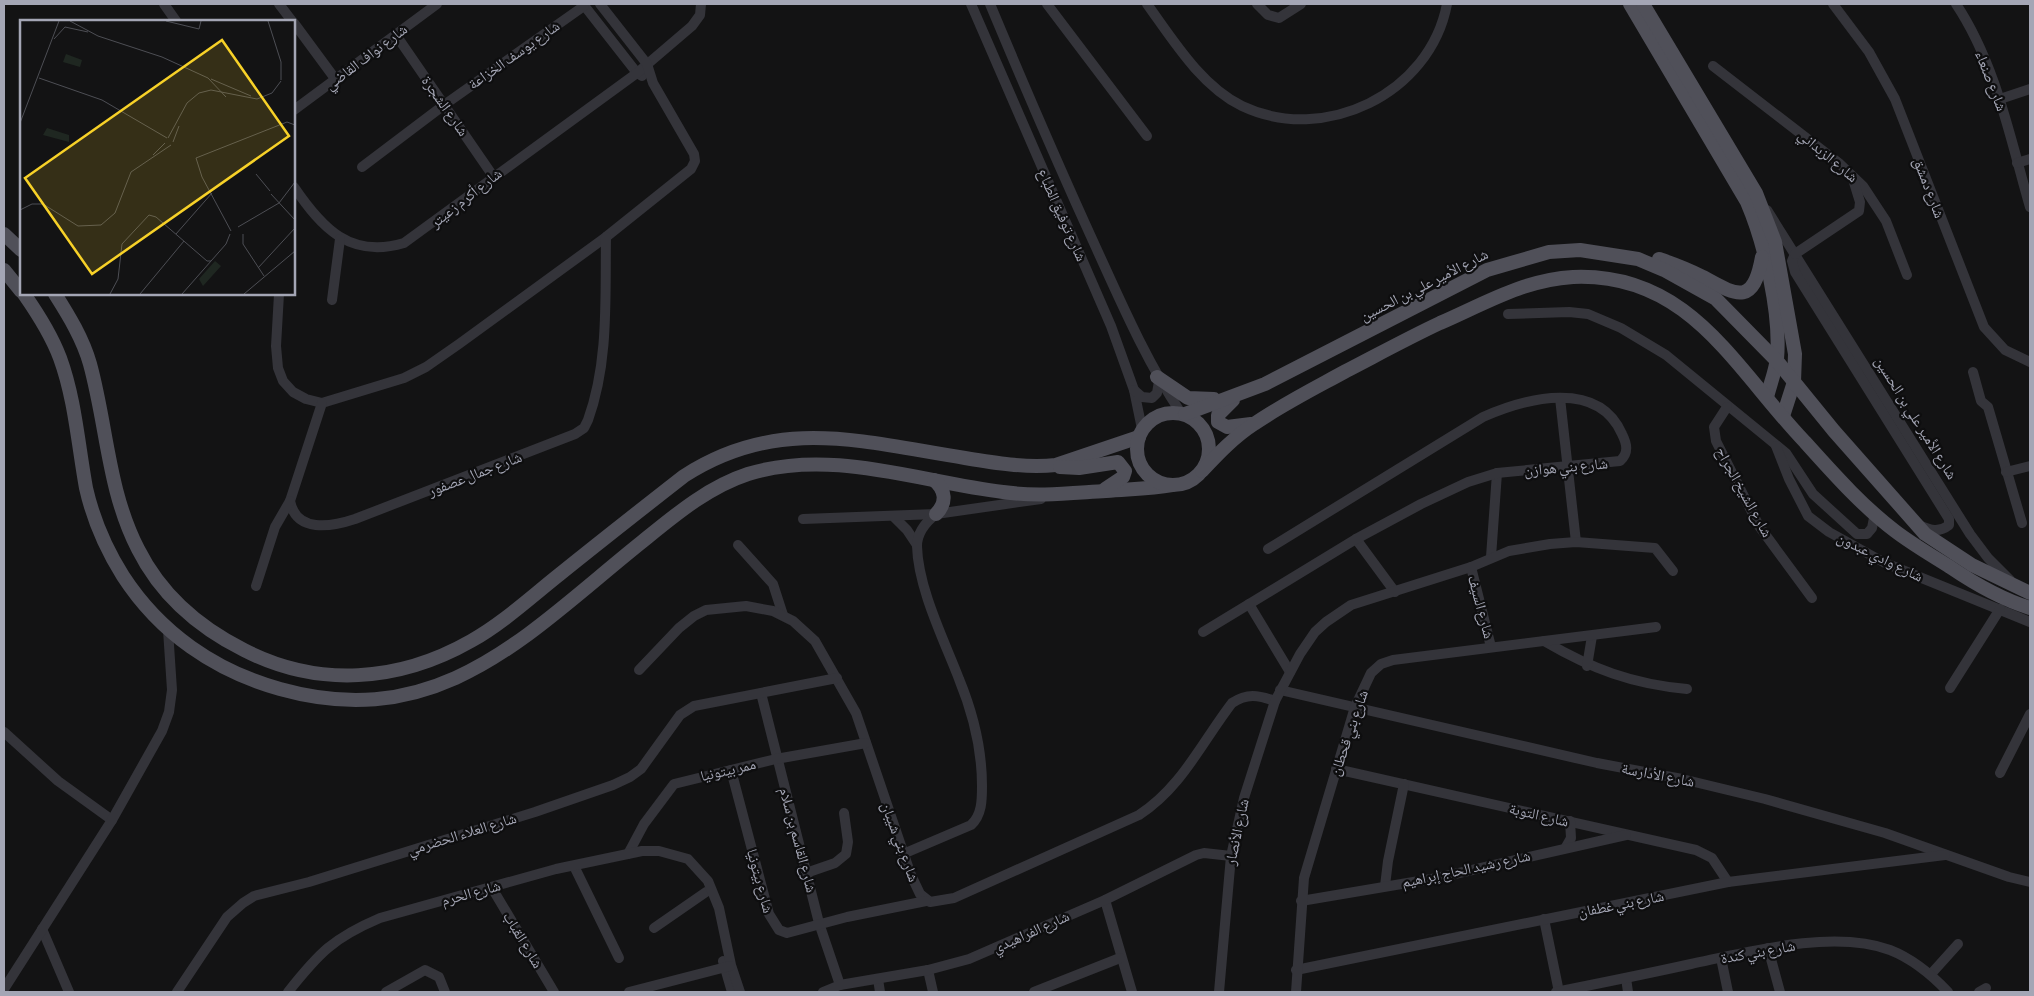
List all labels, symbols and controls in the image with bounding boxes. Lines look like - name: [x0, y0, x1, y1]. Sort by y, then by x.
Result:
- street label: شارع يوسف الخزاعة: [465, 17, 564, 94]
- inset map: [20, 20, 295, 295]
- street label: شارع نواف القاضي: [321, 20, 413, 96]
- street label: شارع صنعاء: [1970, 48, 2011, 114]
- street label: شارع الشجرة: [417, 72, 472, 140]
- street label: شارع الزبداني: [1793, 126, 1862, 188]
- street label: شارع دمشق: [1908, 155, 1949, 221]
- street label: شارع أكرم زعيتر: [426, 164, 506, 233]
- street label: شارع توفيق الطباع: [1033, 166, 1091, 265]
- street label: شارع الأمير علي بن الحسين: [1357, 245, 1493, 328]
- street label: شارع الأمير علي بن الحسين: [1868, 353, 1961, 484]
- street label: شارع الشيخ الجراح: [1711, 444, 1776, 541]
- street label: شارع جمال عصفور: [425, 448, 525, 501]
- street label: شارع بني هوازن: [1523, 454, 1609, 482]
- street label: شارع وادي عبدون: [1833, 528, 1926, 588]
- street label: شارع السيف: [1463, 573, 1498, 641]
- street label: شارع بني قحطان: [1326, 688, 1375, 779]
- street label: ممر بيتونيا: [698, 755, 758, 785]
- street label: شارع الأدارسة: [1620, 759, 1696, 792]
- street label: شارع القاسم بن سلام: [774, 785, 821, 895]
- street label: شارع الأنصار: [1221, 797, 1254, 868]
- street label: شارع التوبة: [1507, 799, 1571, 832]
- street label: شارع بني شيبان: [875, 800, 923, 885]
- street label: شارع العلاء الحضرمي: [405, 809, 520, 862]
- street label: شارع بيتونيا: [742, 847, 777, 916]
- street label: شارع رشيد الحاج إبراهيم: [1400, 847, 1532, 892]
- street label: شارع الحرم: [439, 876, 503, 911]
- street label: شارع بني غطفان: [1577, 887, 1666, 924]
- street label: شارع الفراهيدي: [990, 907, 1073, 959]
- street label: شارع القباب: [498, 908, 547, 972]
- street label: شارع بني كندة: [1719, 937, 1797, 970]

